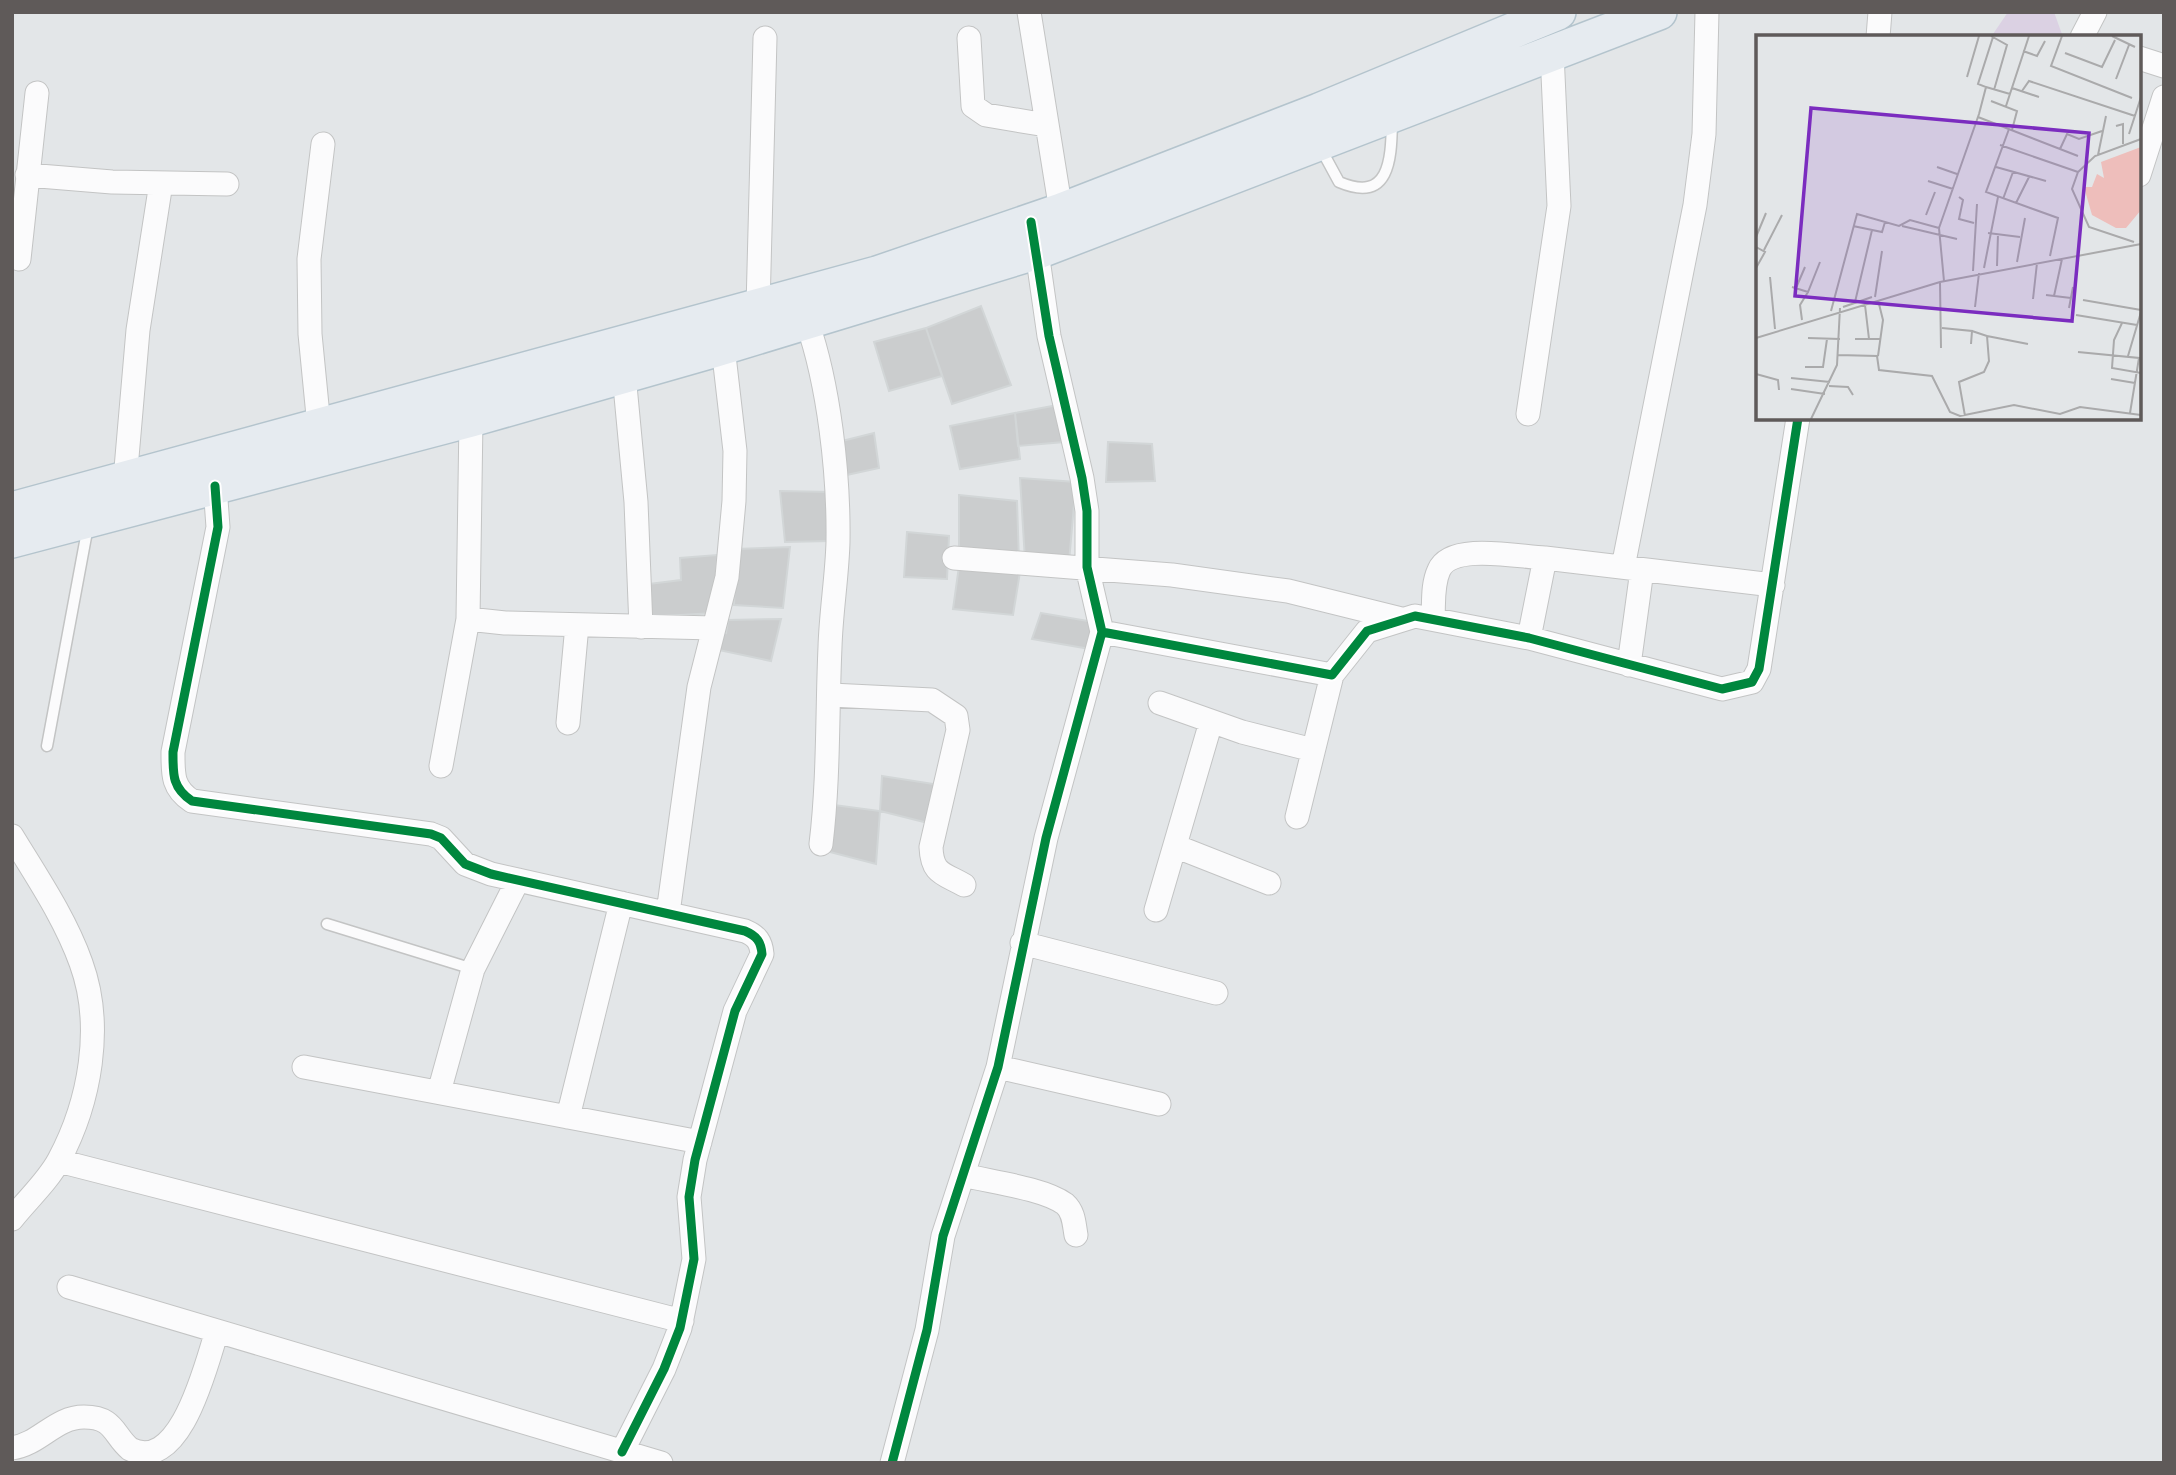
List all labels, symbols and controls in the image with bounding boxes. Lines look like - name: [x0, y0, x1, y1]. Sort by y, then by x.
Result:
- inset map: [1756, 35, 2141, 420]

